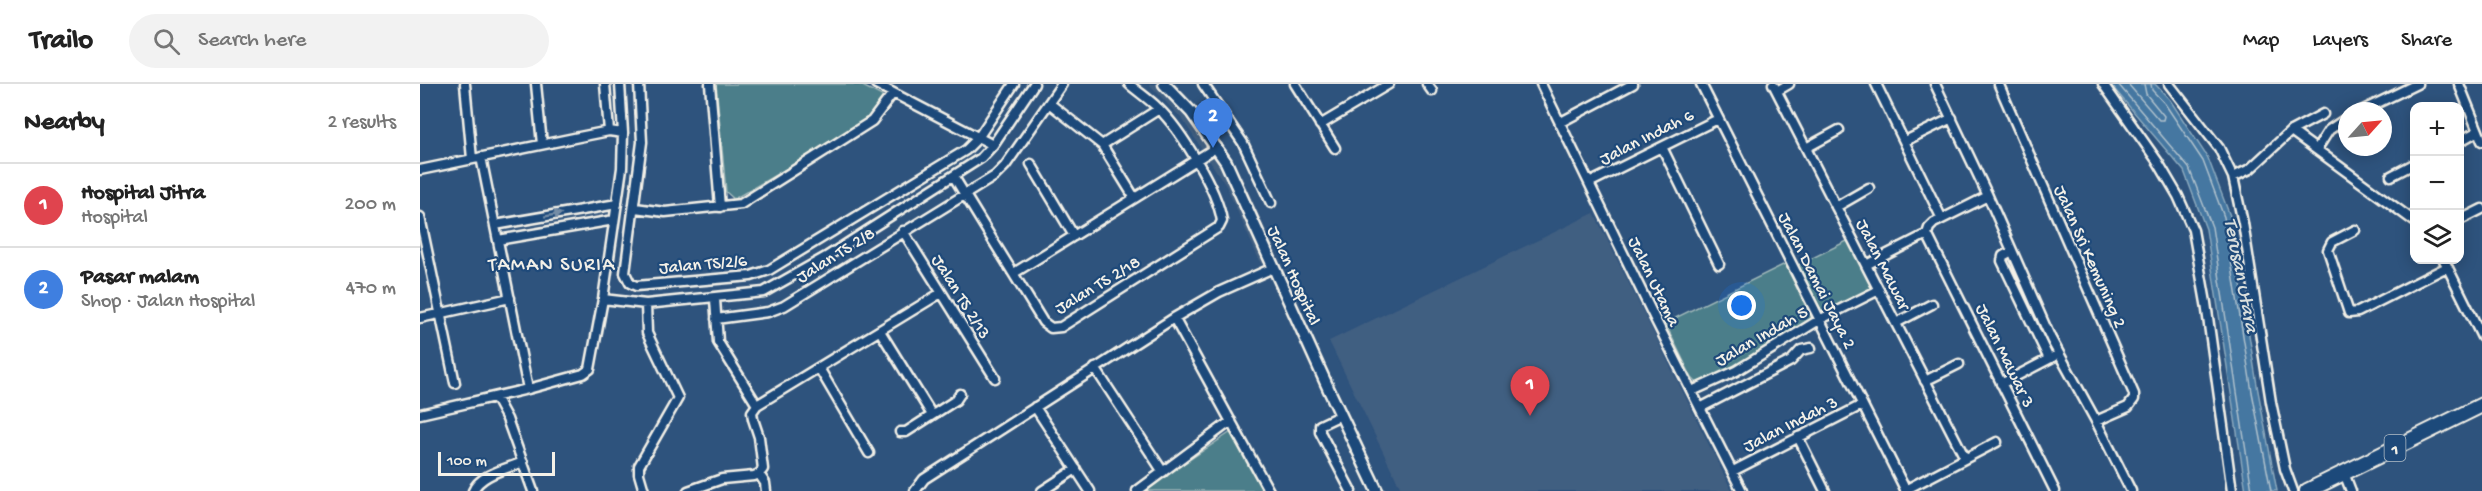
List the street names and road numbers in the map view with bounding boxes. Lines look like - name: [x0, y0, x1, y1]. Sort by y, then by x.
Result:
- street label: Jalan Indah 6: [1597, 105, 1698, 171]
- street label: Jalan Sri Kemuning 2: [2048, 182, 2130, 332]
- street label: Jalan Damai Jaya 2: [1772, 209, 1859, 353]
- street label: Jalan Mawar: [1850, 216, 1914, 315]
- street label: Jalan Hospital: [1261, 223, 1324, 329]
- street label: Jalan TS 2/8: [793, 224, 880, 289]
- street label: Jalan Utama: [1622, 234, 1684, 331]
- street label: Jalan TS/2/6: [658, 251, 749, 280]
- street label: Jalan TS 2/13: [926, 251, 994, 343]
- street label: Jalan TS 2/18: [1052, 252, 1145, 320]
- street label: Jalan Mawar 3: [1970, 301, 2038, 411]
- street label: Jalan Indah 5: [1712, 302, 1812, 372]
- street label: Jalan Indah 3: [1740, 392, 1842, 458]
- road number: 1: [2384, 435, 2406, 461]

